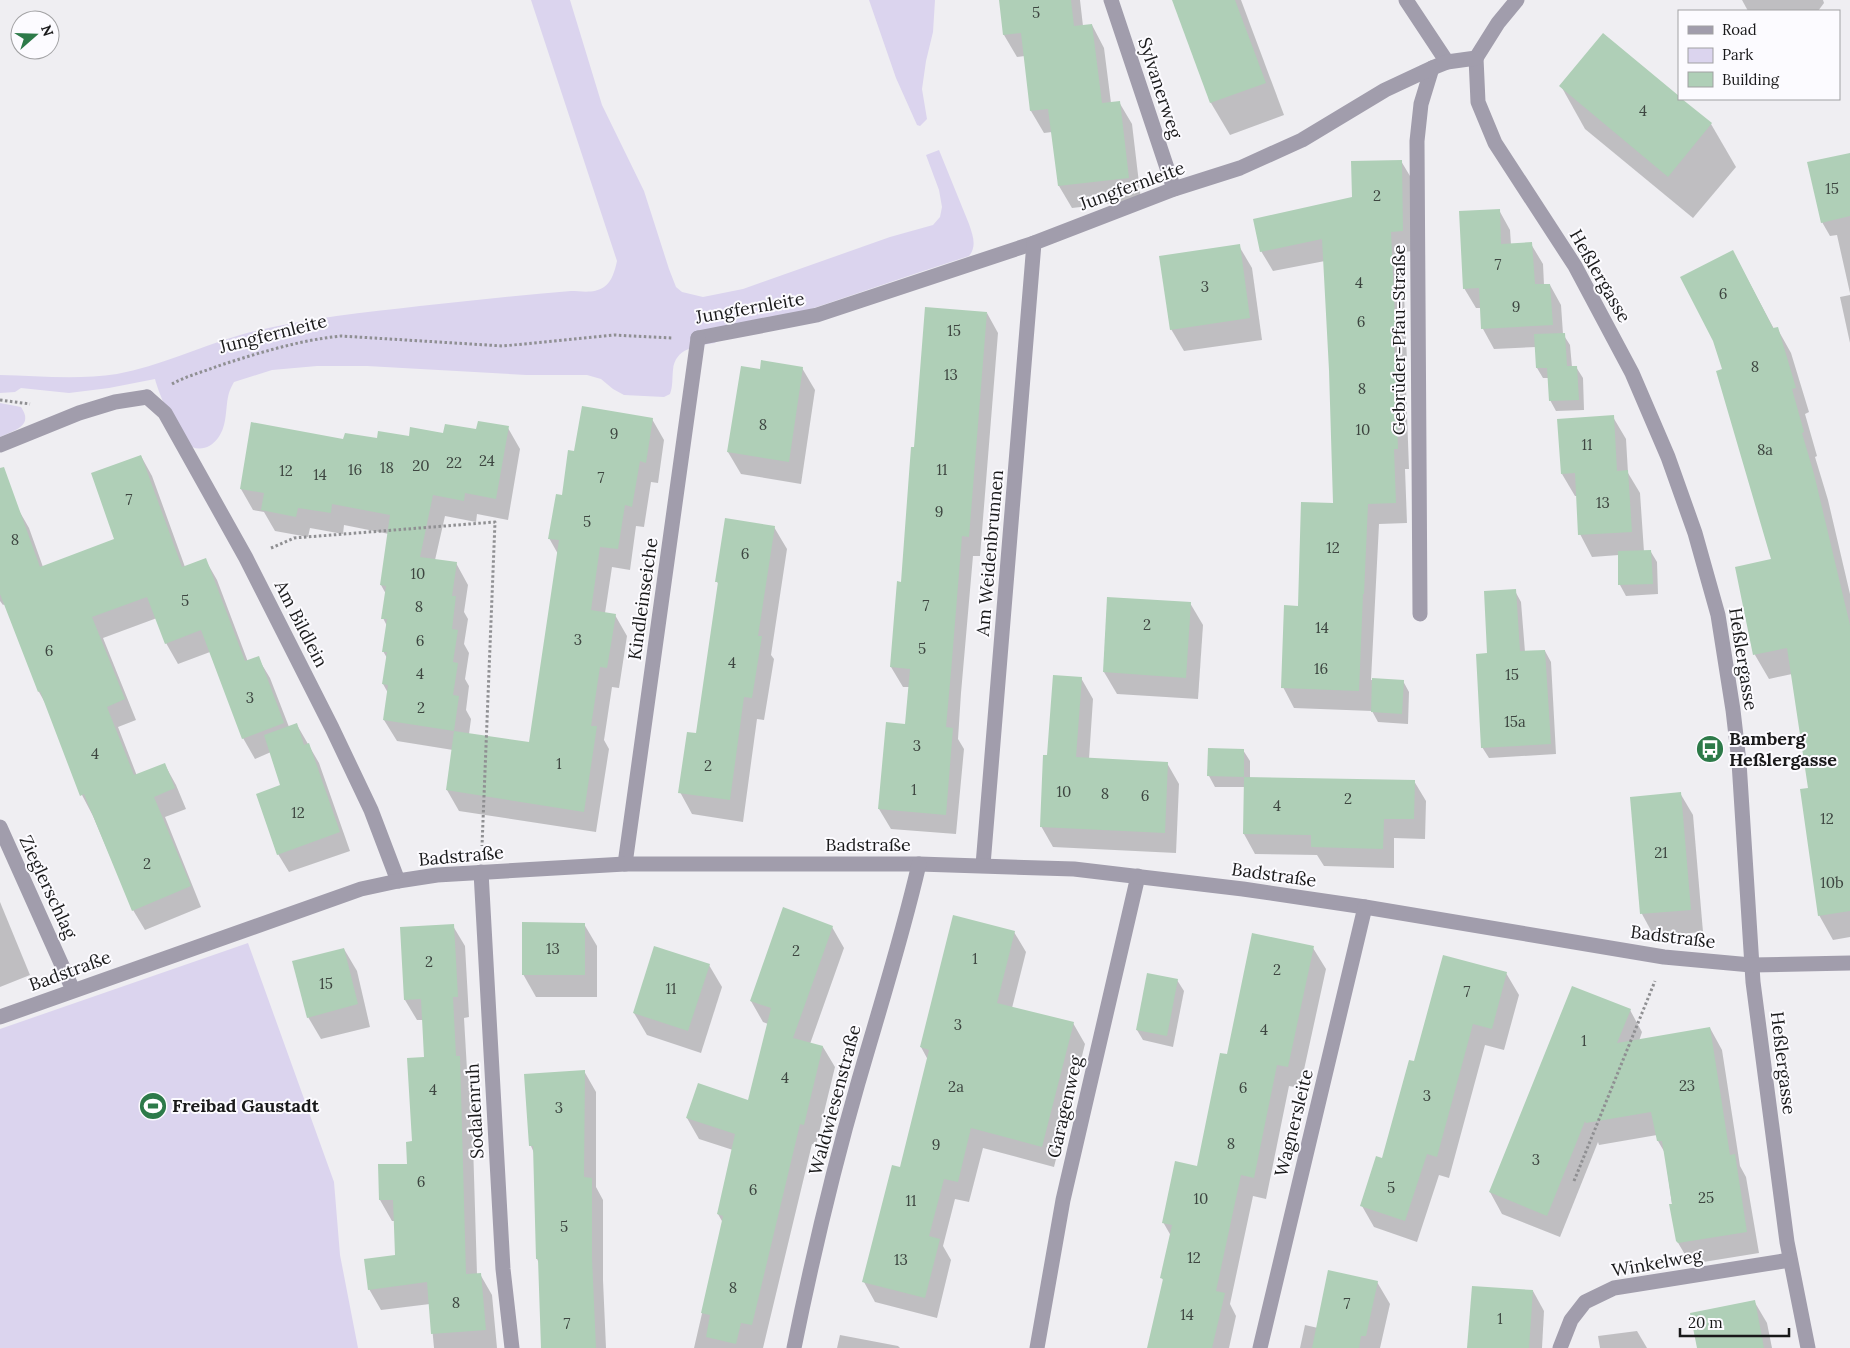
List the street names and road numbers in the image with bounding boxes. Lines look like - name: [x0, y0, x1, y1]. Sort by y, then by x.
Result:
- street label: Sylvanerweg: [1133, 34, 1188, 142]
- street label: Jungfernleite: [1075, 156, 1188, 216]
- street label: Heßlergasse: [1565, 225, 1636, 327]
- street label: Gebrüder-Pfau-Straße: [1387, 244, 1410, 435]
- street label: Jungfernleite: [693, 287, 806, 329]
- street label: Jungfernleite: [216, 309, 329, 358]
- street label: Am Weidenbrunnen: [971, 469, 1008, 638]
- street label: Kindleinseiche: [623, 536, 662, 661]
- street label: Am Bildlein: [269, 576, 333, 671]
- street label: Heßlergasse: [1724, 606, 1763, 712]
- street label: Zieglerschlag: [14, 831, 83, 943]
- street label: Badstraße: [825, 833, 911, 856]
- street label: Badstraße: [417, 840, 505, 871]
- street label: Badstraße: [1230, 857, 1318, 892]
- street label: Badstraße: [1629, 920, 1717, 953]
- street label: Badstraße: [26, 945, 114, 996]
- street label: Heßlergasse: [1766, 1010, 1801, 1116]
- street label: Waldwiesenstraße: [803, 1022, 866, 1178]
- street label: Garagenweg: [1042, 1053, 1088, 1160]
- street label: Sodalenruh: [461, 1062, 488, 1159]
- street label: Wagnersleite: [1269, 1067, 1318, 1179]
- street label: Winkelweg: [1610, 1243, 1705, 1282]

